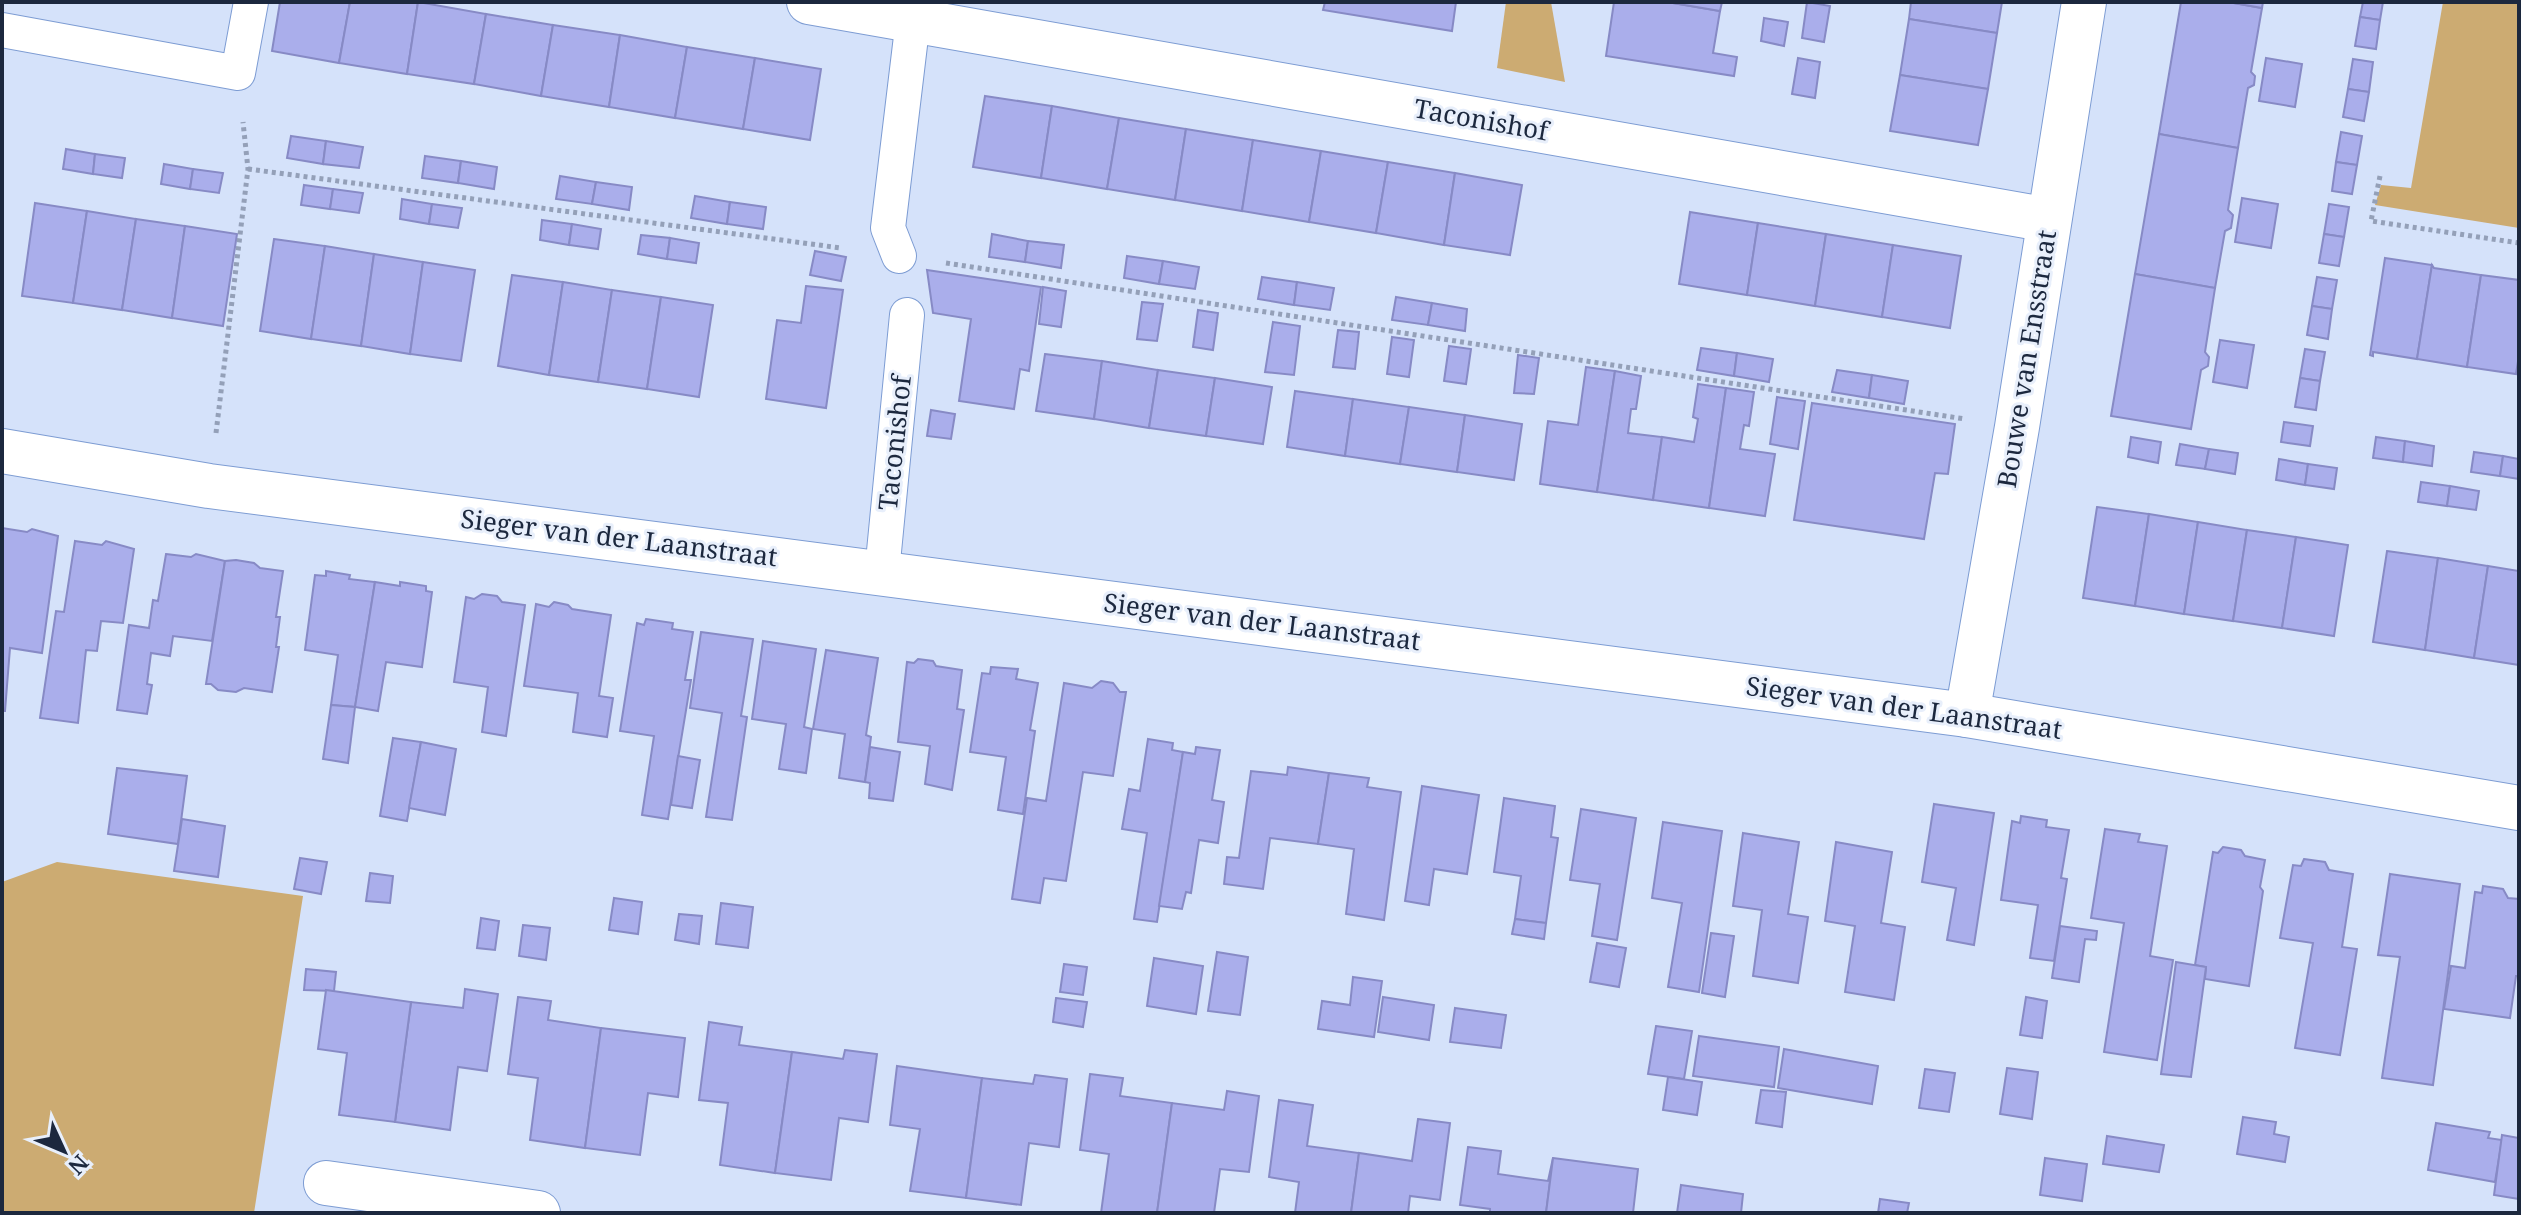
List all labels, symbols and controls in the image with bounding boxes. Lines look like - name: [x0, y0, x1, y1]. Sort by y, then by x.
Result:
- street label: Taconishof: [1411, 90, 1553, 149]
- street label: Bouwe van Ensstraat: [1988, 227, 2064, 490]
- street label: Taconishof: [869, 371, 919, 512]
- street label: Sieger van der Laanstraat: [459, 500, 779, 574]
- street label: Sieger van der Laanstraat: [1102, 584, 1422, 658]
- street label: Sieger van der Laanstraat: [1744, 667, 2064, 747]
- north arrow: [24, 1111, 104, 1191]
- text: N: [62, 1149, 96, 1182]

